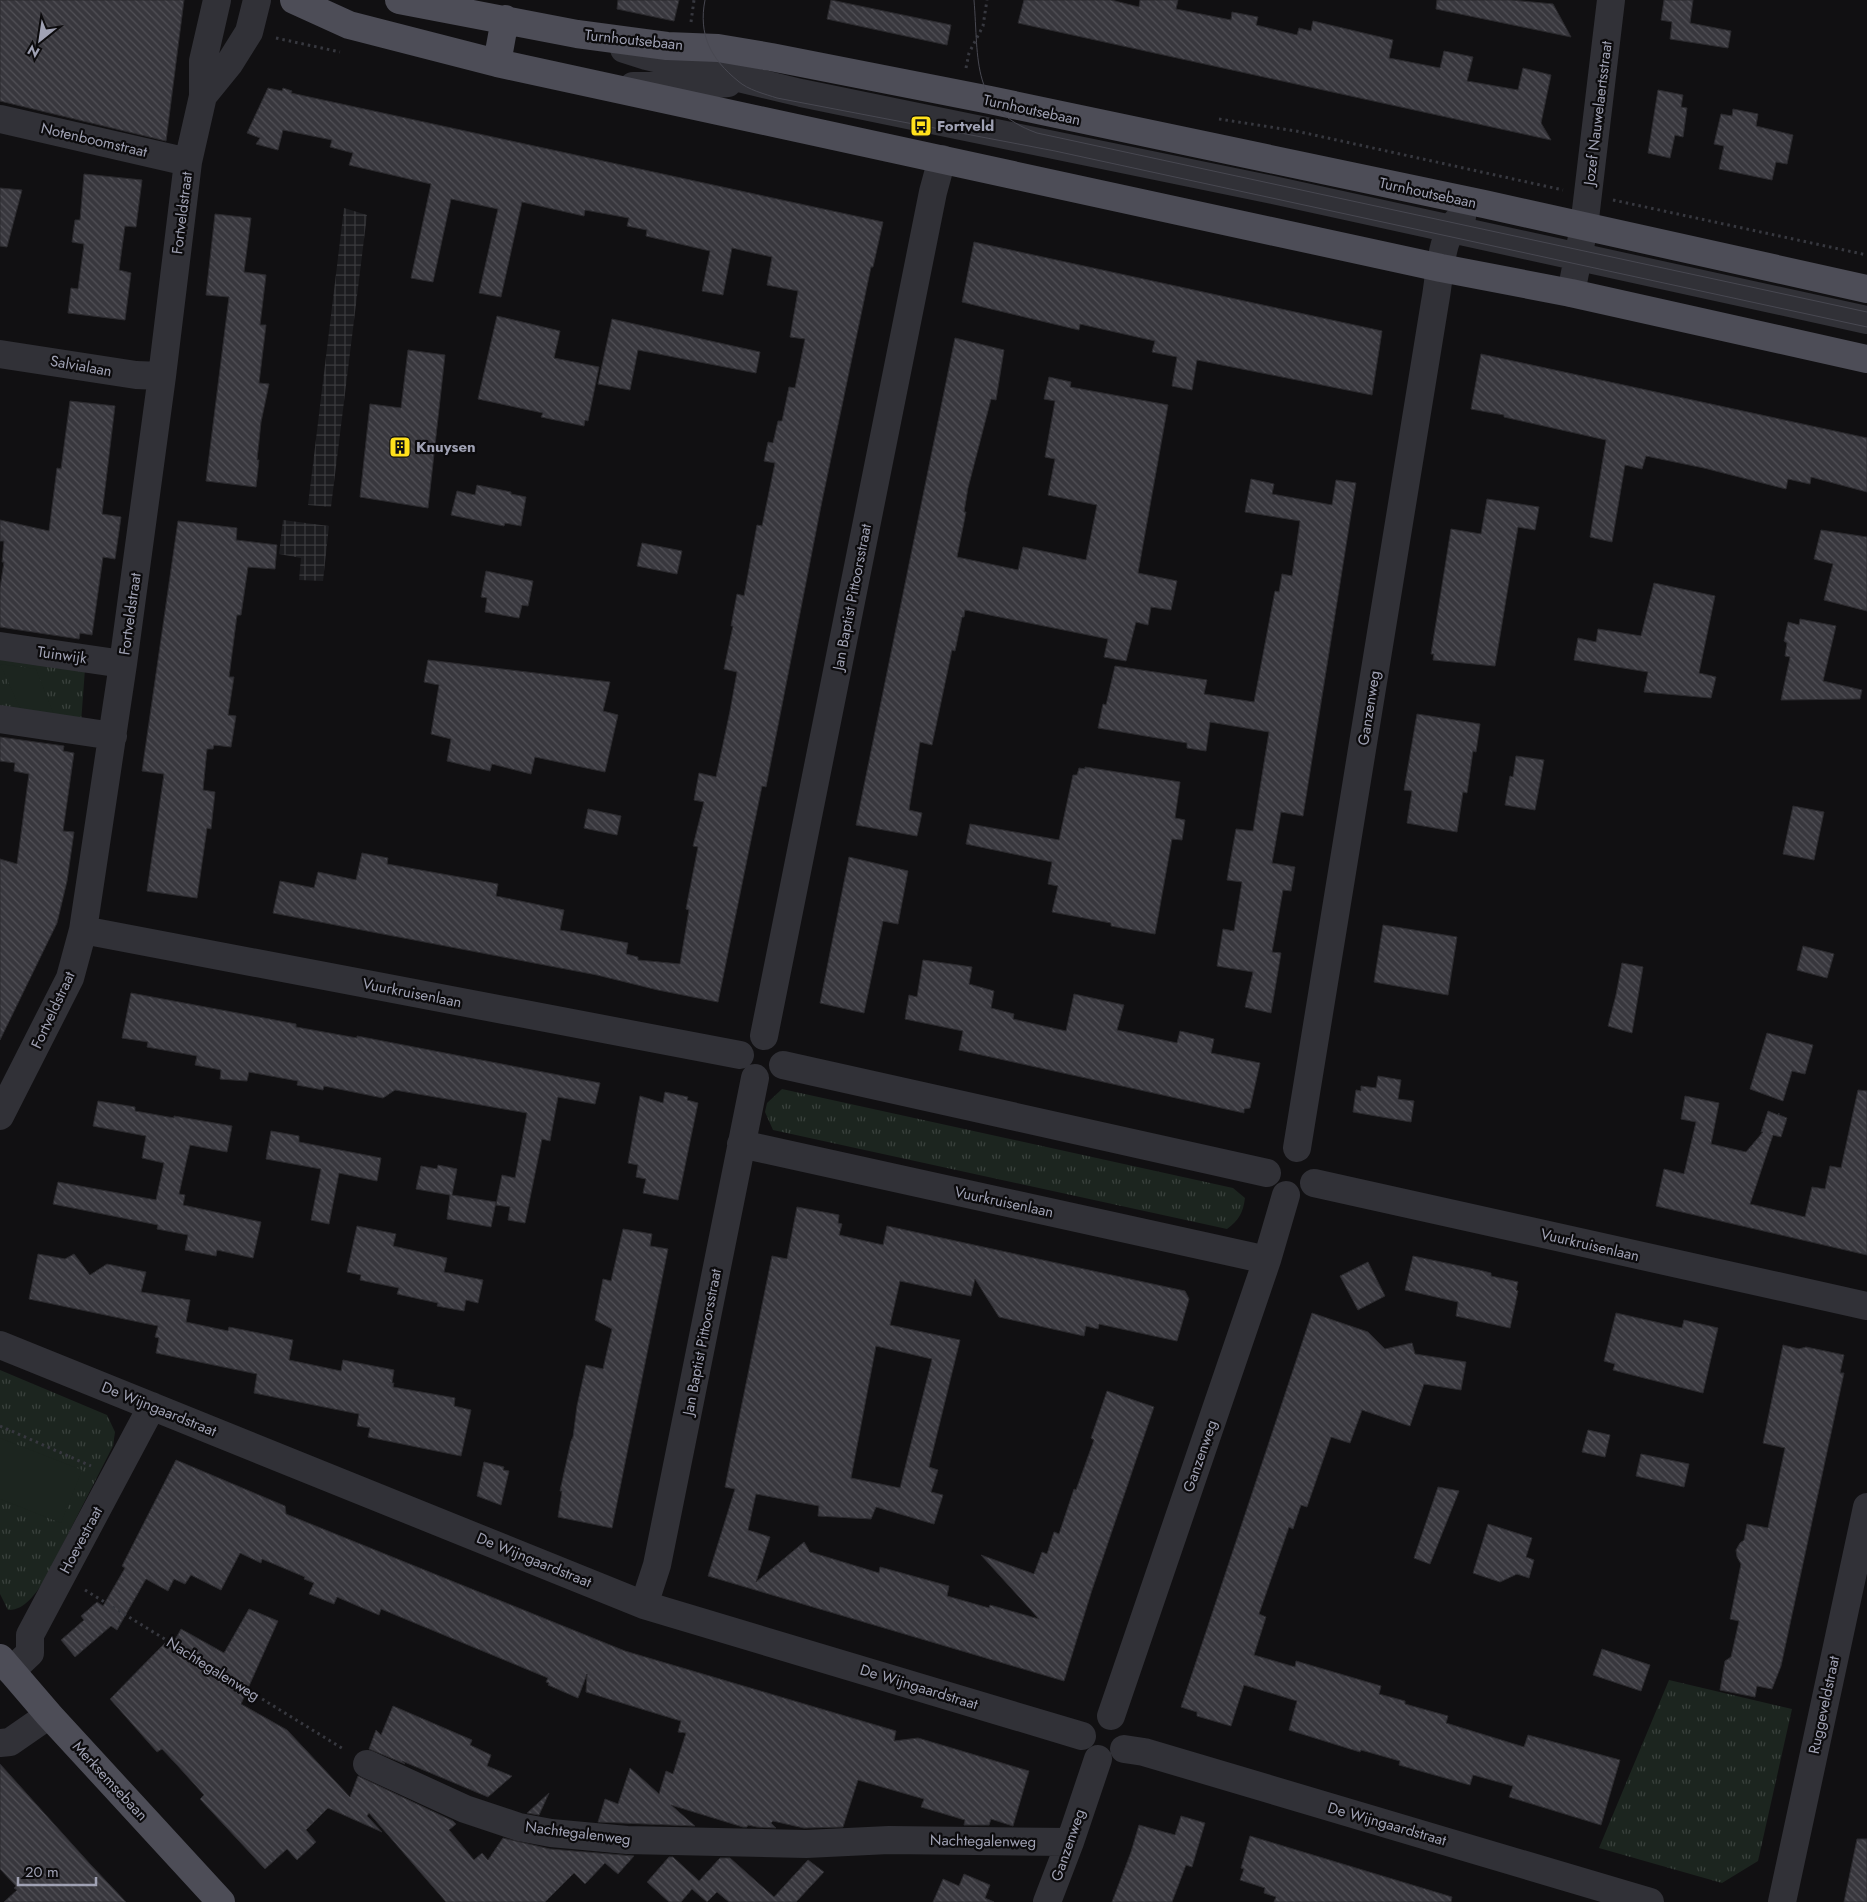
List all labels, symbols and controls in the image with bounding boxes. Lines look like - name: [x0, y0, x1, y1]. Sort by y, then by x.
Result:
- north arrow: [15, 15, 65, 65]
- street label: Turnhoutsebaan: [584, 24, 684, 56]
- street label: Jozef Nauwelaertsstraat: [1578, 39, 1618, 188]
- text: N: [24, 40, 43, 63]
- street label: Turnhoutsebaan: [981, 89, 1083, 131]
- bus stop icon: Fortveld: [909, 114, 933, 138]
- place label: Fortveld: [937, 115, 994, 137]
- street label: Notenboomstraat: [39, 117, 150, 163]
- street label: Fortveldstraat: [166, 170, 198, 255]
- street label: Turnhoutsebaan: [1377, 172, 1479, 214]
- street label: Salvialaan: [48, 350, 114, 382]
- building icon: Knuysen: [388, 435, 412, 459]
- place label: Knuysen: [416, 436, 476, 458]
- street label: Jan Baptist Pittoorsstraat: [827, 522, 877, 674]
- street label: Fortveldstraat: [113, 571, 147, 657]
- street label: Tuinwijk: [36, 641, 89, 669]
- street label: Ganzenweg: [1352, 669, 1386, 747]
- street label: Fortveldstraat: [26, 967, 81, 1052]
- street label: Vuurkruisenlaan: [360, 973, 464, 1013]
- street label: Vuurkruisenlaan: [952, 1181, 1056, 1223]
- street label: Vuurkruisenlaan: [1538, 1223, 1642, 1267]
- street label: Jan Baptist Pittoorsstraat: [677, 1267, 727, 1419]
- street label: De Wijngaardstraat: [98, 1376, 220, 1442]
- street label: Ganzenweg: [1177, 1417, 1223, 1495]
- street label: Hoevestraat: [54, 1502, 108, 1578]
- street label: De Wijngaardstraat: [473, 1527, 595, 1593]
- street label: Nachtegalenweg: [162, 1632, 264, 1706]
- street label: Ruggeveldstraat: [1803, 1654, 1845, 1756]
- street label: De Wijngaardstraat: [857, 1659, 981, 1716]
- street label: Merksemsebaan: [67, 1736, 153, 1826]
- street label: De Wijngaardstraat: [1325, 1797, 1449, 1852]
- street label: Ganzenweg: [1045, 1806, 1091, 1884]
- street label: Nachtegalenweg: [524, 1816, 632, 1850]
- street label: Nachtegalenweg: [930, 1829, 1036, 1853]
- scale bar: [18, 1854, 95, 1886]
- text: 20 m: [25, 1861, 59, 1883]

